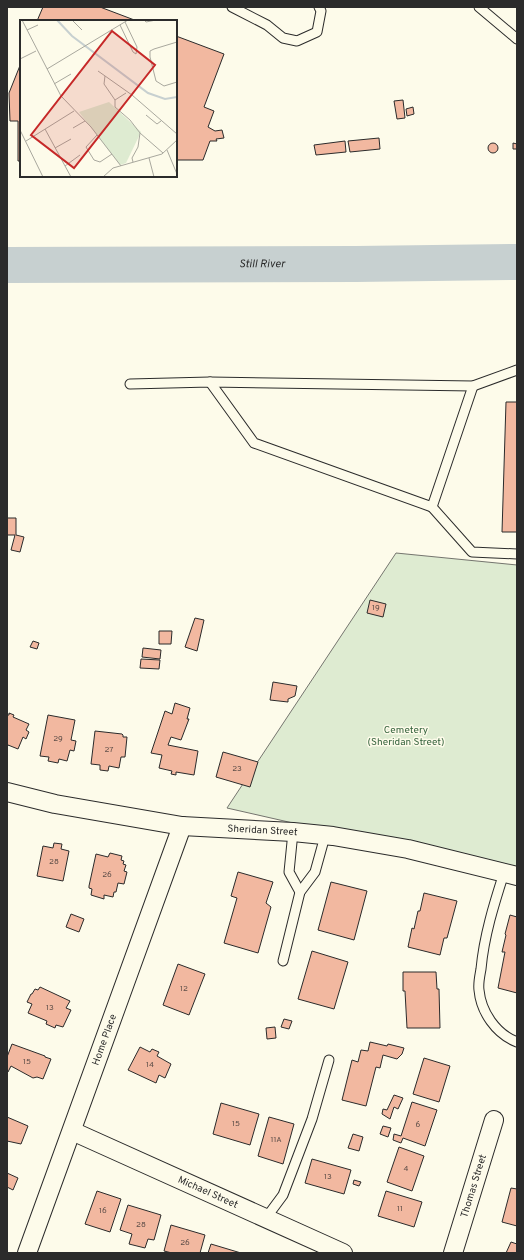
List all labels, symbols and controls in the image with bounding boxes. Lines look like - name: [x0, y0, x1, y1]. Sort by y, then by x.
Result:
- inset map: [20, 20, 177, 177]
- water label: Still River: [239, 257, 286, 271]
- house number: 19: [372, 603, 380, 613]
- park label: Cemetery (Sheridan Street): [367, 724, 445, 749]
- house number: 29: [53, 734, 63, 744]
- house number: 27: [105, 745, 114, 755]
- house number: 23: [232, 764, 242, 774]
- street label: Sheridan Street: [227, 822, 298, 839]
- house number: 28: [49, 857, 59, 867]
- house number: 26: [102, 870, 112, 880]
- house number: 12: [180, 984, 188, 994]
- house number: 13: [46, 1003, 54, 1013]
- street label: Home Place: [89, 1012, 120, 1067]
- house number: 15: [23, 1057, 31, 1067]
- house number: 14: [146, 1060, 154, 1070]
- house number: 15: [232, 1119, 240, 1129]
- house number: 6: [416, 1120, 421, 1130]
- house number: 11A: [270, 1135, 282, 1145]
- street label: Thomas Street: [458, 1153, 490, 1219]
- house number: 4: [404, 1164, 409, 1174]
- house number: 13: [324, 1172, 332, 1182]
- street label: Michael Street: [176, 1173, 240, 1211]
- house number: 11: [397, 1204, 403, 1214]
- house number: 16: [99, 1206, 107, 1216]
- house number: 28: [136, 1220, 146, 1230]
- house number: 26: [180, 1238, 190, 1248]

